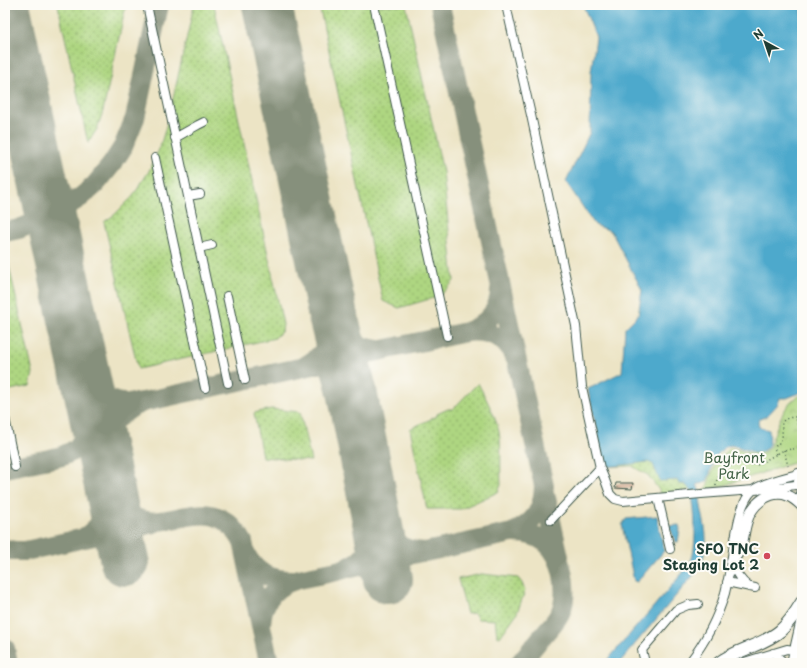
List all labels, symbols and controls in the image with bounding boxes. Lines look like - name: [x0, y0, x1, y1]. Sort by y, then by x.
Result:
- north arrow: [745, 22, 785, 62]
- text: N: [749, 24, 767, 43]
- park label: Bayfront Park: [703, 447, 765, 484]
- place label: SFO TNC Staging Lot 2: [663, 538, 759, 575]
- marker: SFO TNC Staging Lot 2: [762, 551, 772, 561]

